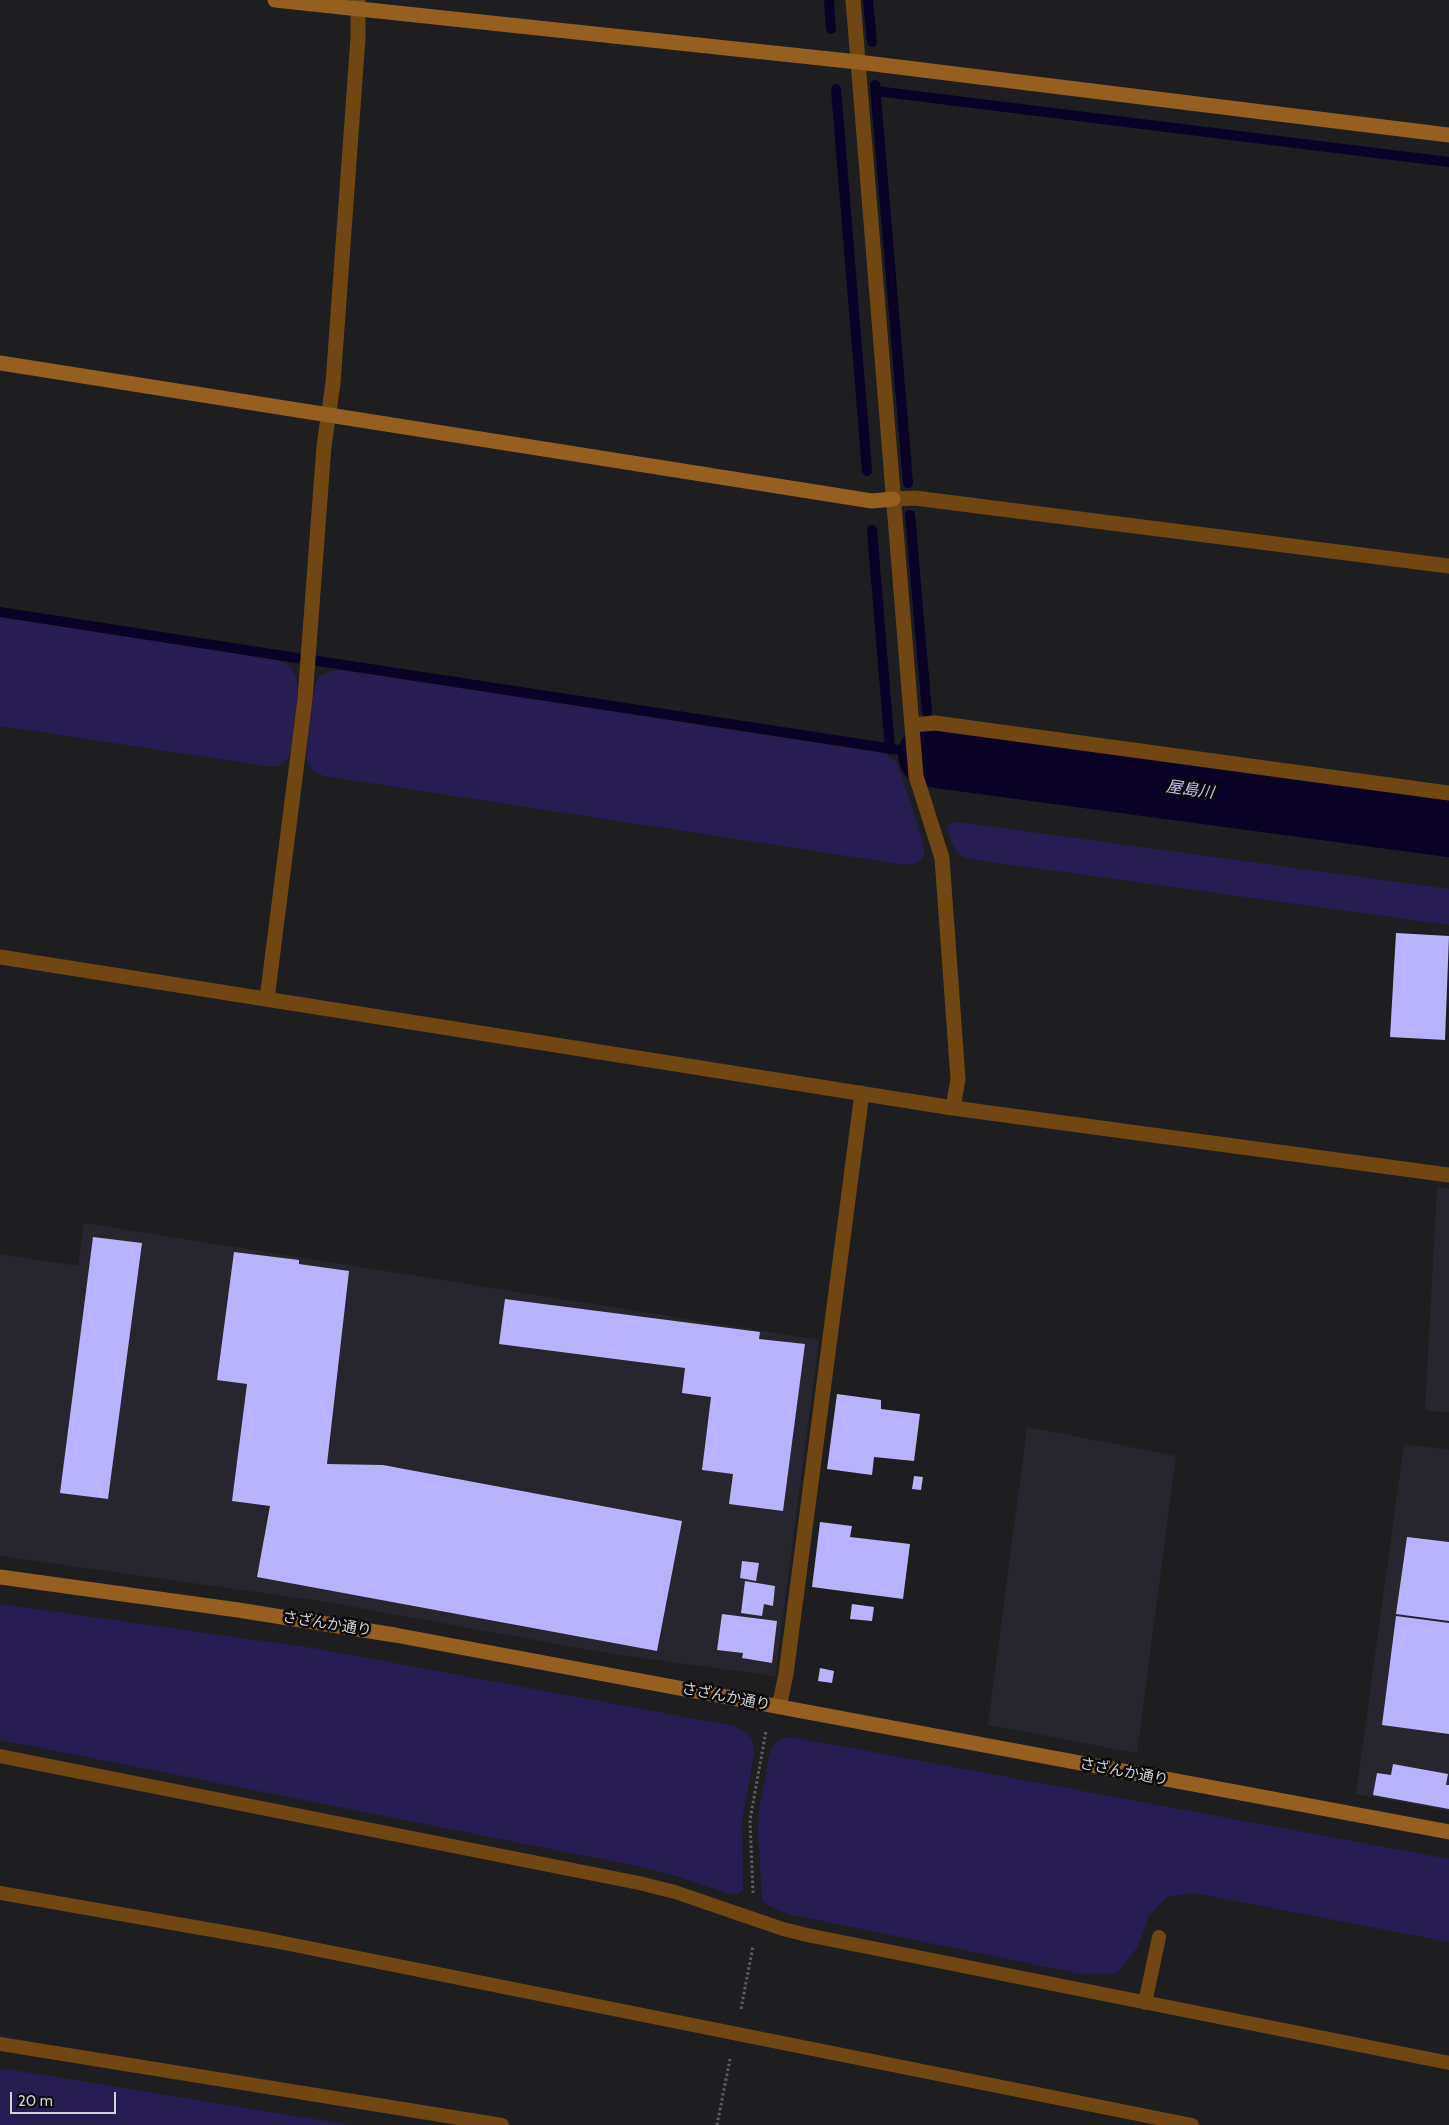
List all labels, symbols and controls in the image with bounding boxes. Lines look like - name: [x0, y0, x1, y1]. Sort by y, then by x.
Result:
- water label: 屋島川: [1165, 777, 1215, 803]
- street label: さざんか通り: [281, 1608, 373, 1640]
- street label: さざんか通り: [680, 1680, 772, 1714]
- street label: さざんか通り: [1078, 1755, 1170, 1789]
- scale bar: [12, 2082, 119, 2114]
- text: 20 m: [18, 2092, 53, 2110]

